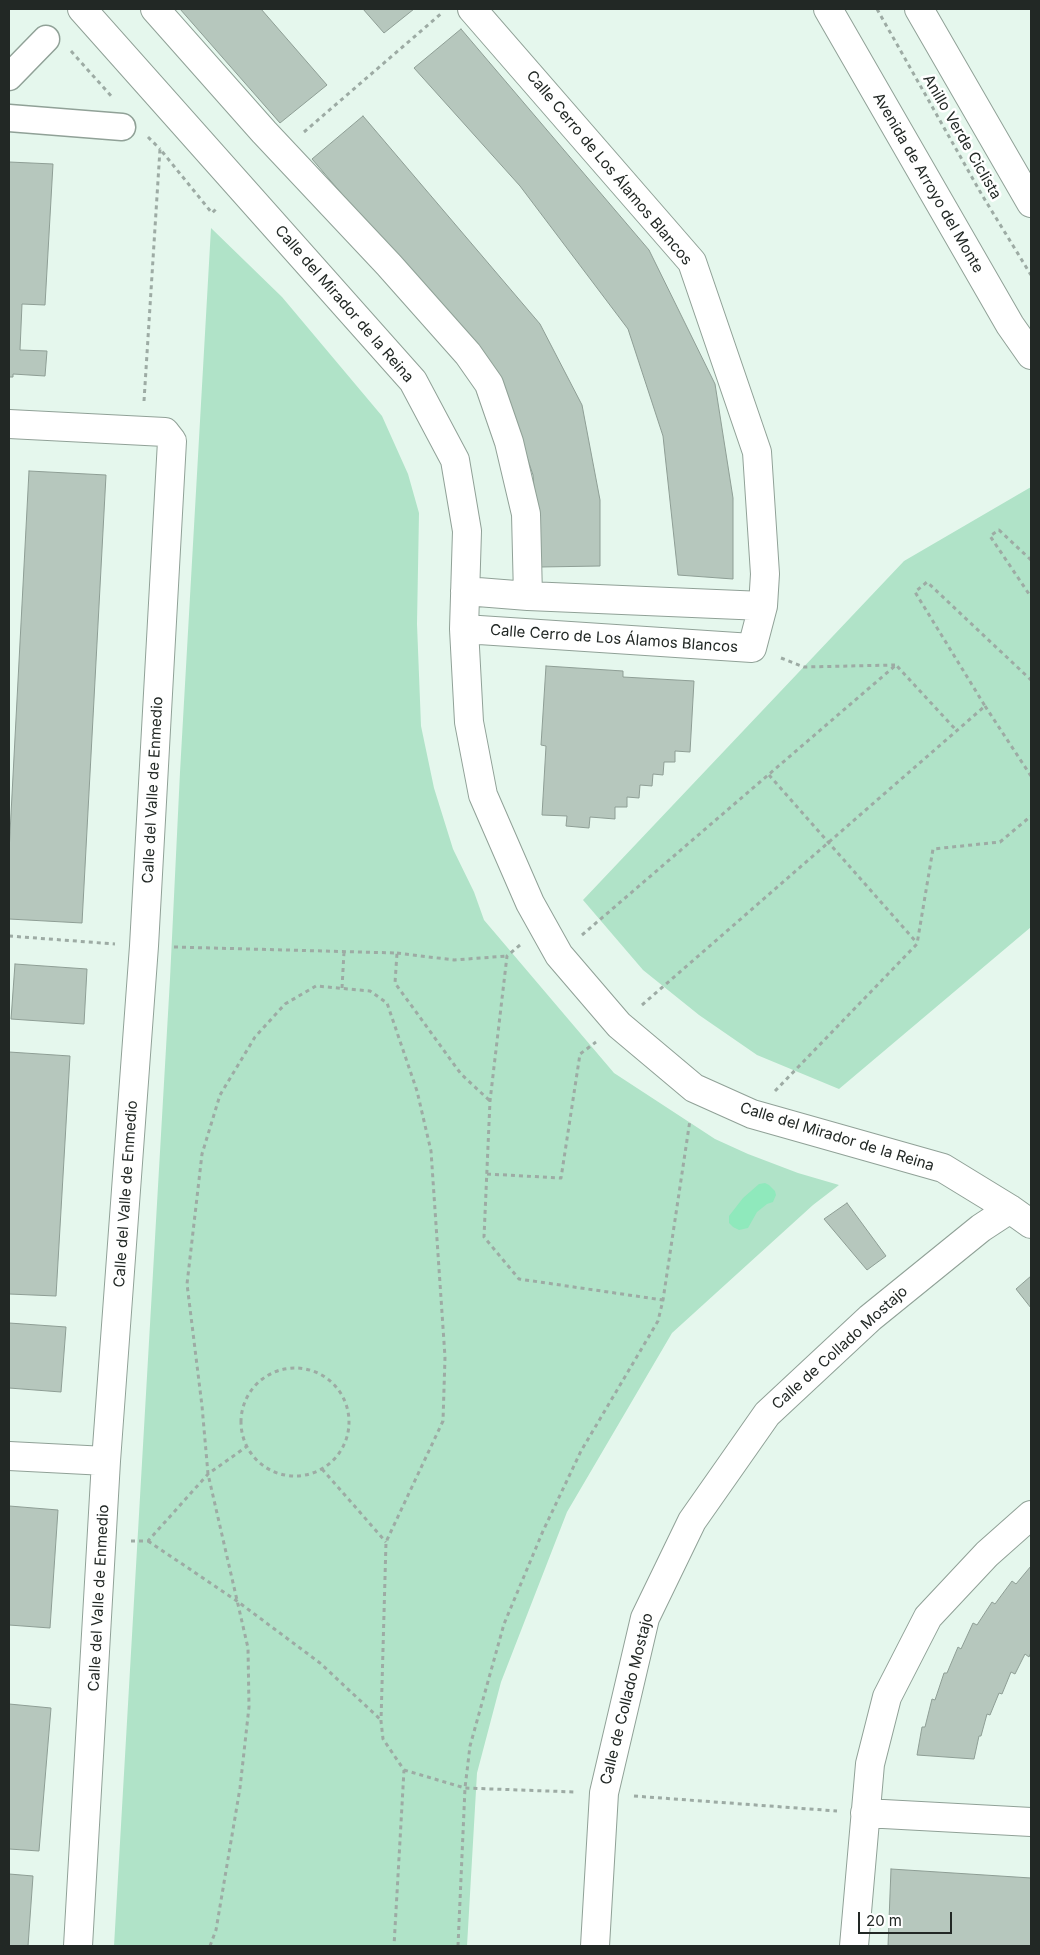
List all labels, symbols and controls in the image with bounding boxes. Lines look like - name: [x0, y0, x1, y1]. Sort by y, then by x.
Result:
- street label: Calle Cerro de Los Álamos Blancos: [522, 67, 696, 269]
- street label: Anillo Verde Ciclista: [919, 71, 1005, 203]
- street label: Avenida de Arroyo del Monte: [869, 90, 987, 276]
- street label: Calle del Mirador de la Reina: [271, 222, 417, 386]
- street label: Calle Cerro de Los Álamos Blancos: [489, 621, 739, 657]
- street label: Calle del Valle de Enmedio: [139, 696, 167, 884]
- street label: Calle del Mirador de la Reina: [738, 1099, 936, 1175]
- street label: Calle del Valle de Enmedio: [110, 1100, 142, 1288]
- street label: Calle de Collado Mostajo: [768, 1282, 912, 1414]
- street label: Calle del Valle de Enmedio: [85, 1504, 113, 1692]
- street label: Calle de Collado Mostajo: [597, 1611, 657, 1787]
- scale bar: [860, 1902, 954, 1934]
- text: 20 m: [866, 1911, 902, 1930]

